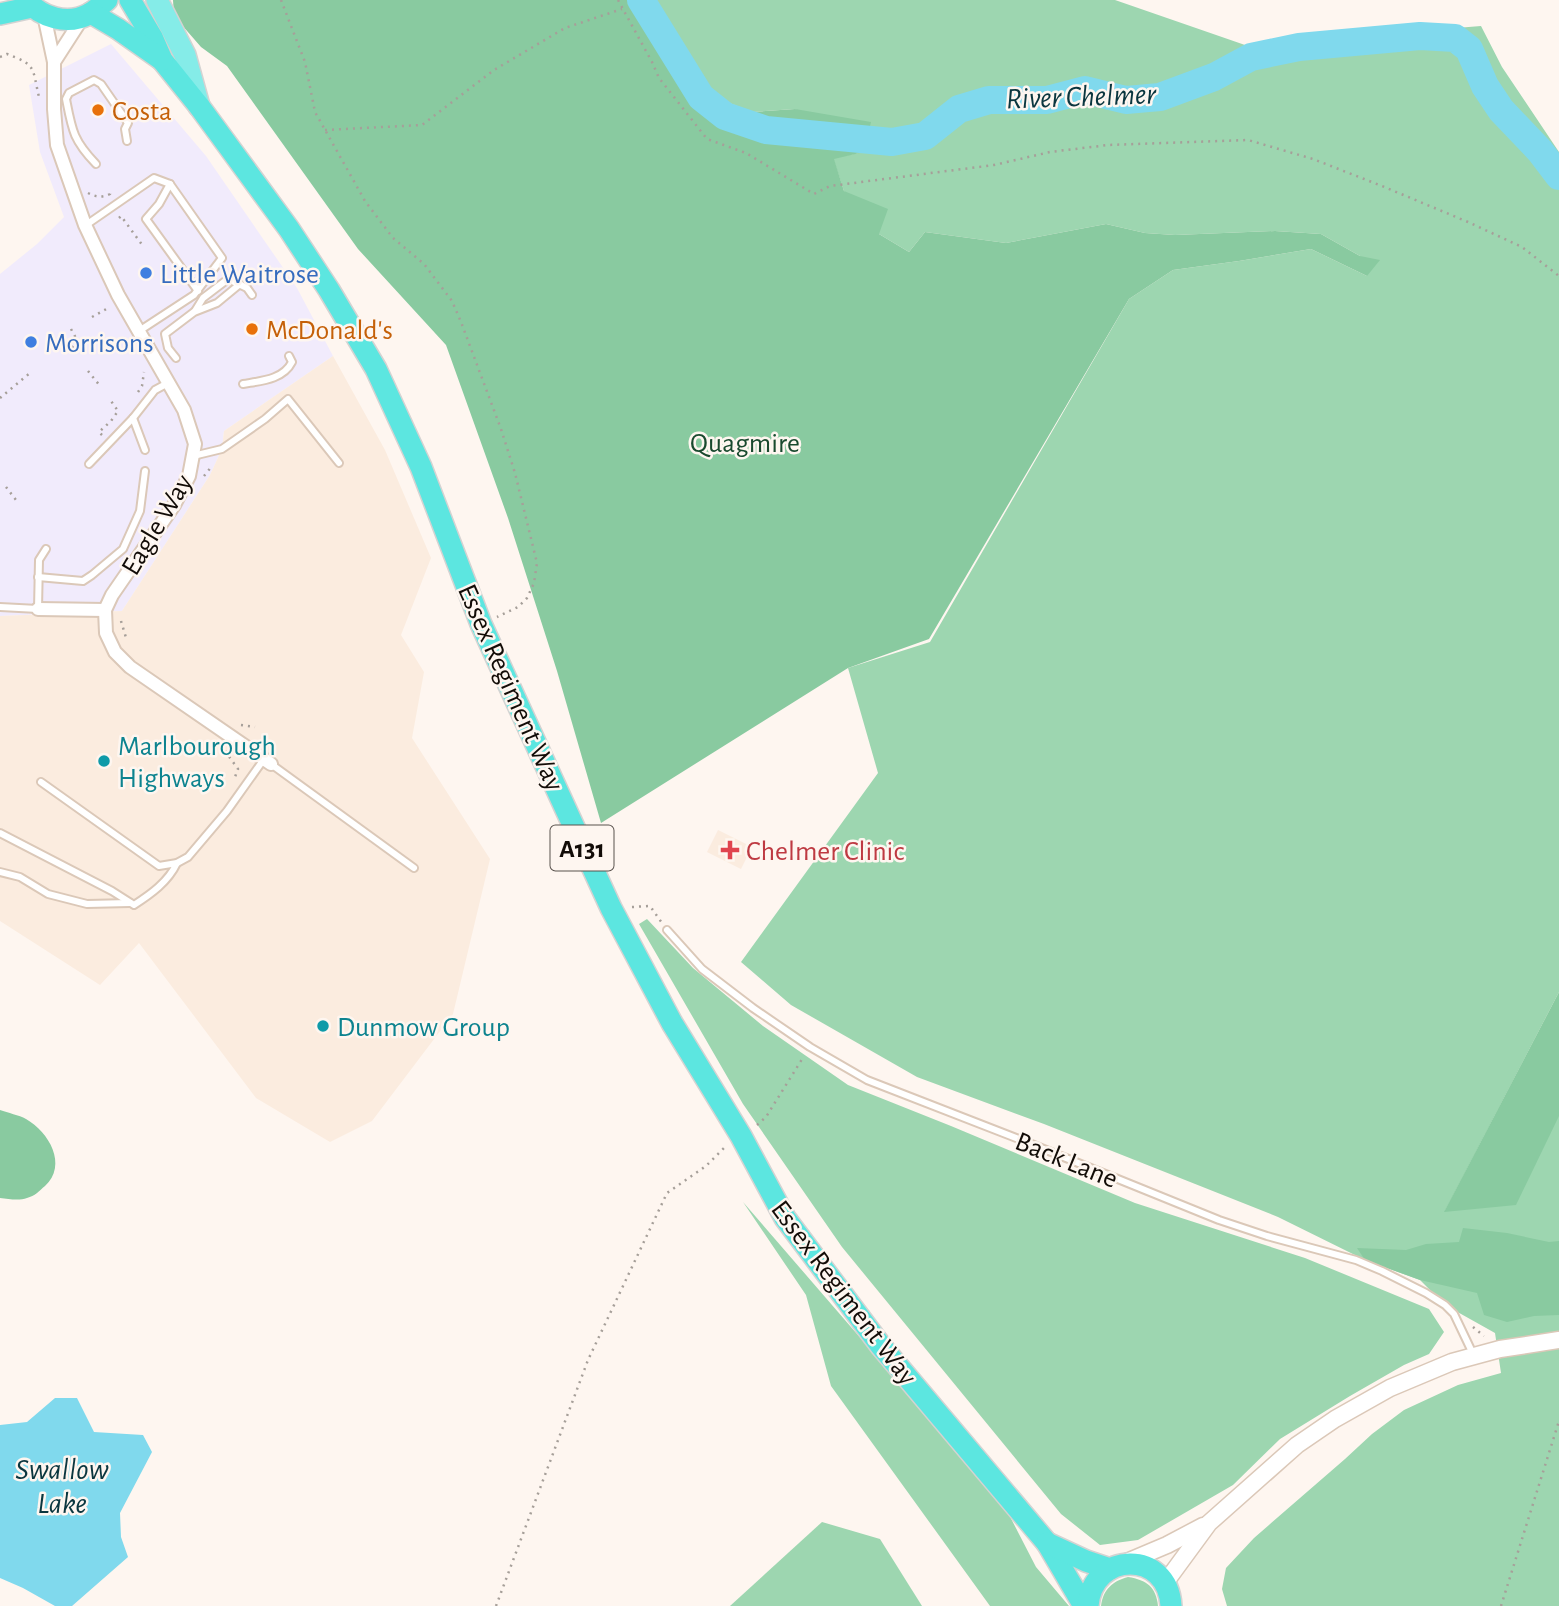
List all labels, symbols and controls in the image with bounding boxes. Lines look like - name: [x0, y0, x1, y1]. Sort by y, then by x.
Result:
- water label: River Chelmer: [1006, 79, 1158, 115]
- place label: Costa: [112, 98, 172, 126]
- marker: Costa: [90, 102, 106, 118]
- place label: Little Waitrose: [160, 261, 319, 289]
- marker: Little Waitrose: [138, 265, 154, 281]
- place label: McDonald's: [266, 317, 393, 345]
- marker: McDonald's: [244, 321, 260, 337]
- place label: Morrisons: [45, 330, 154, 358]
- marker: Morrisons: [23, 334, 39, 350]
- park label: Quagmire: [690, 430, 800, 458]
- street label: Eagle Way: [117, 470, 199, 580]
- street label: Essex Regiment Way: [452, 580, 568, 795]
- place label: Marlbourough Highways: [118, 733, 276, 793]
- marker: Marlbourough Highways: [96, 753, 112, 769]
- road number: A131: [550, 826, 614, 870]
- place label: Chelmer Clinic: [746, 838, 904, 866]
- marker: Chelmer Clinic: [720, 840, 740, 860]
- place label: Dunmow Group: [337, 1014, 510, 1042]
- marker: Dunmow Group: [315, 1018, 331, 1034]
- street label: Back Lane: [1011, 1128, 1121, 1194]
- street label: Essex Regiment Way: [765, 1196, 922, 1391]
- water label: Swallow Lake: [15, 1455, 109, 1519]

